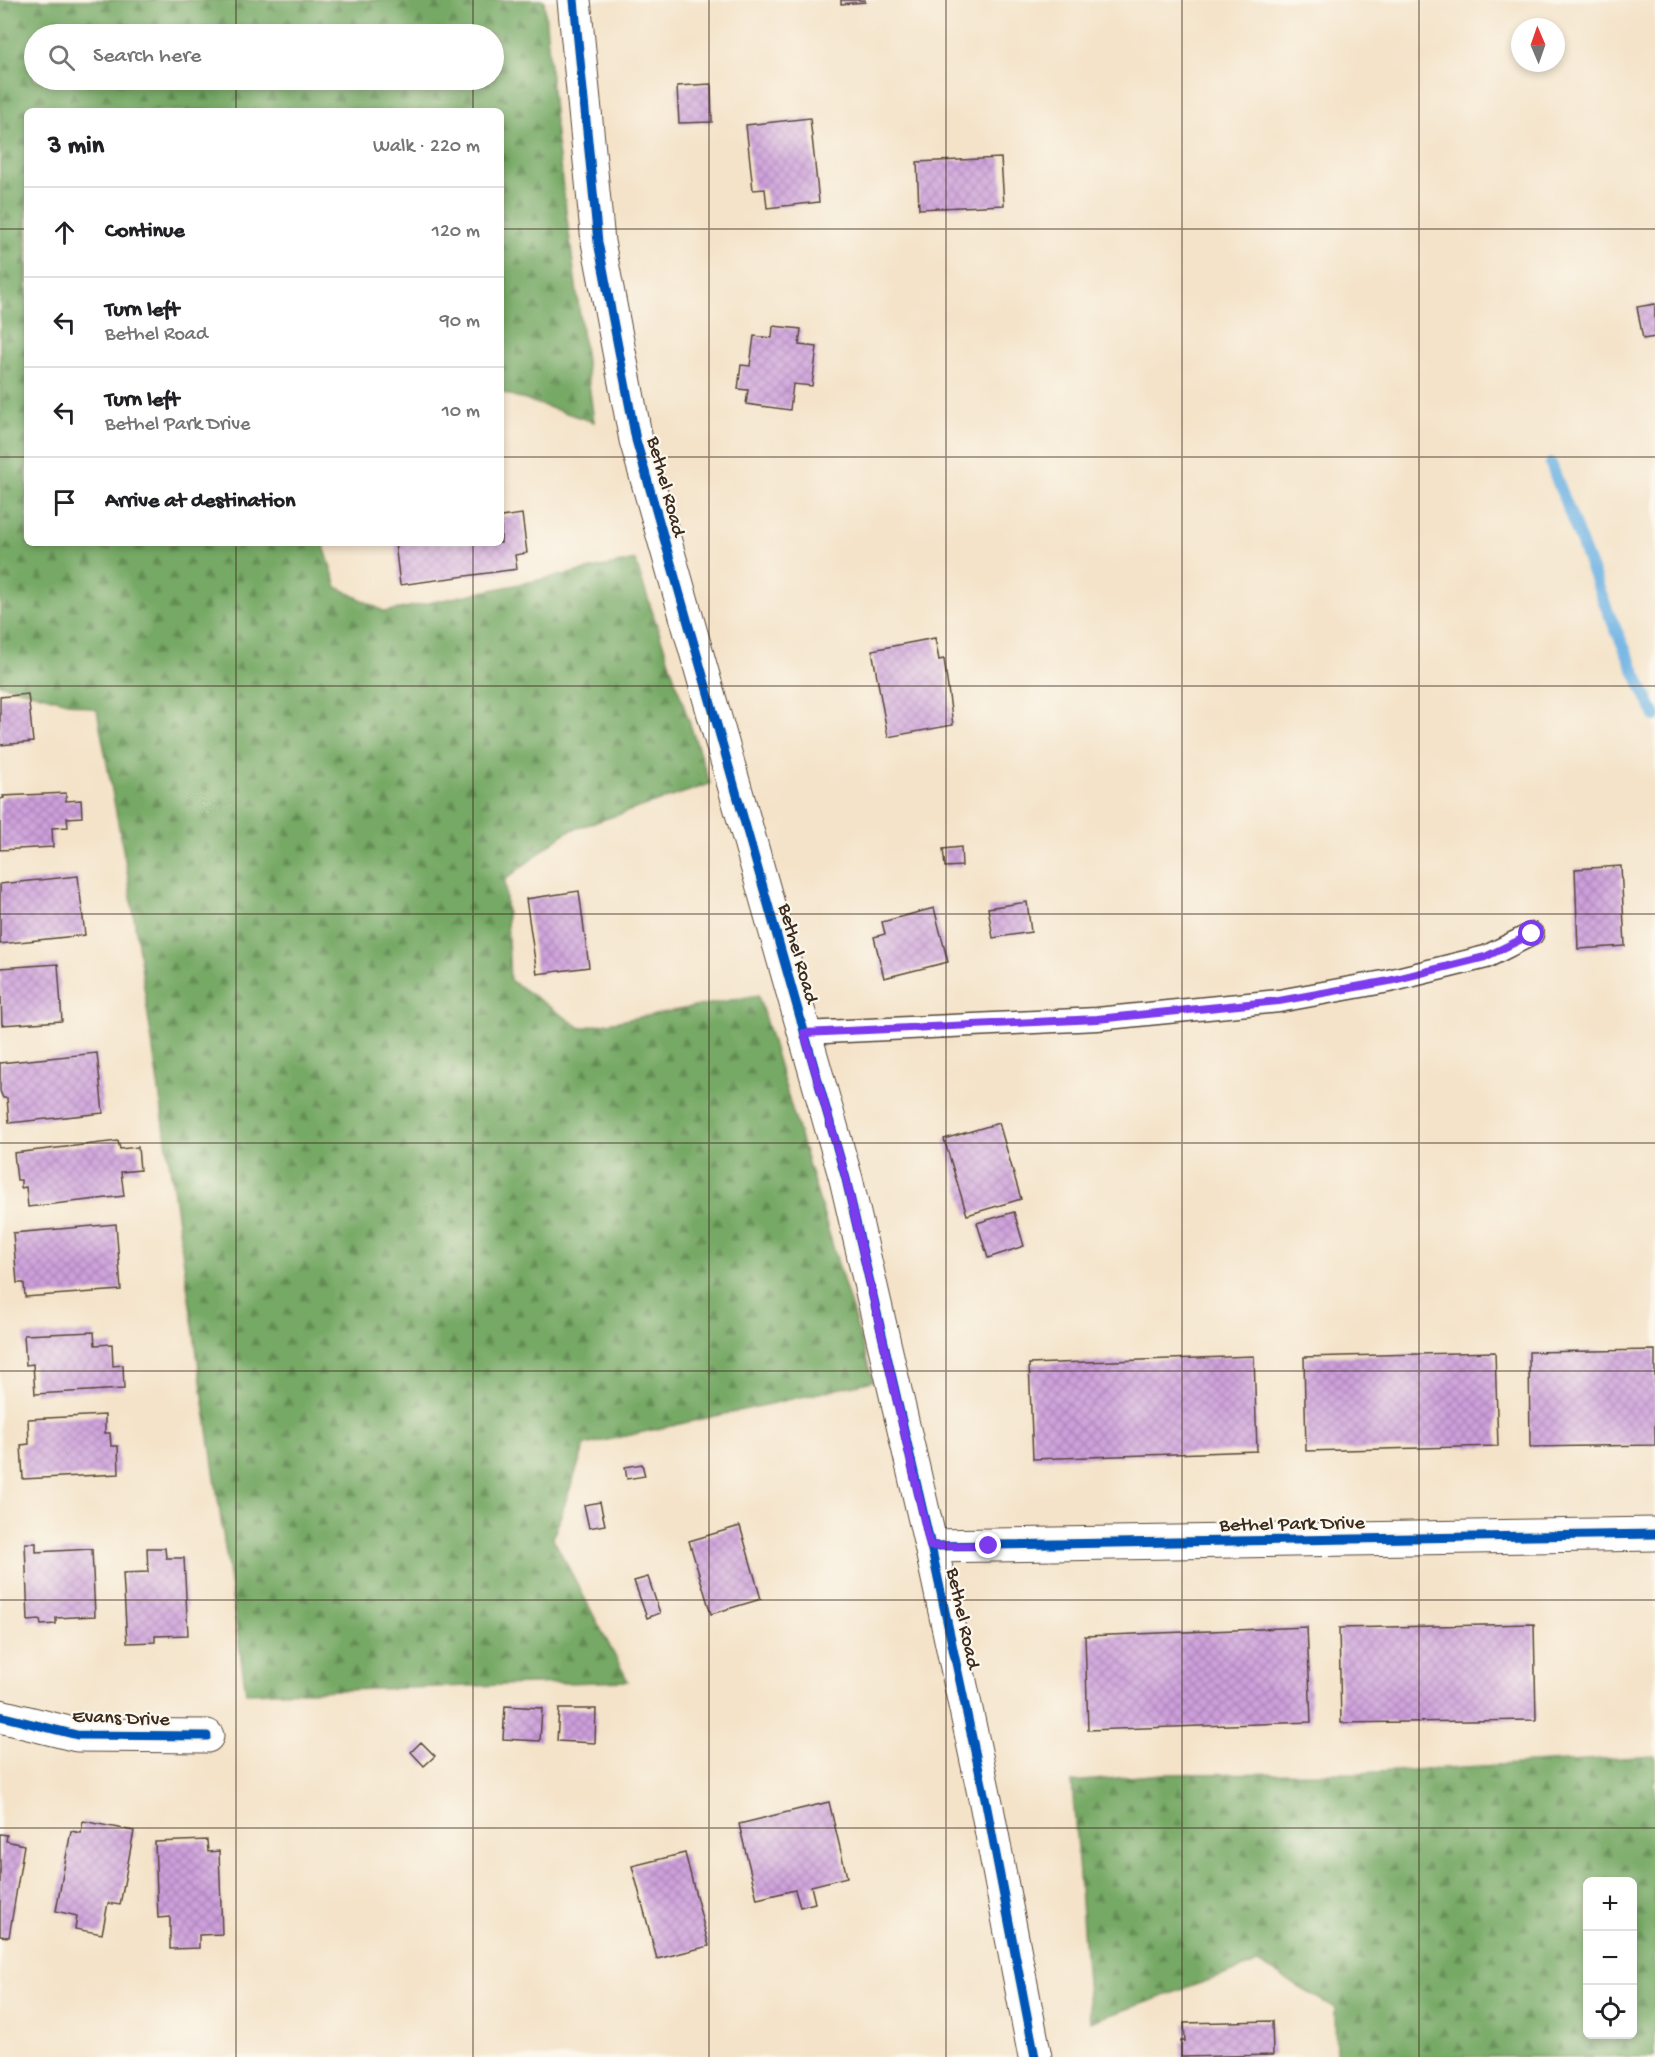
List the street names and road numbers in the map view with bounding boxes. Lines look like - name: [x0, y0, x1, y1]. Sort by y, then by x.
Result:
- street label: Bethel Road: [640, 433, 690, 542]
- street label: Bethel Road: [771, 901, 822, 1009]
- street label: Bethel Park Drive: [1218, 1513, 1366, 1538]
- street label: Bethel Road: [939, 1565, 984, 1674]
- street label: Evans Drive: [72, 1706, 171, 1733]

